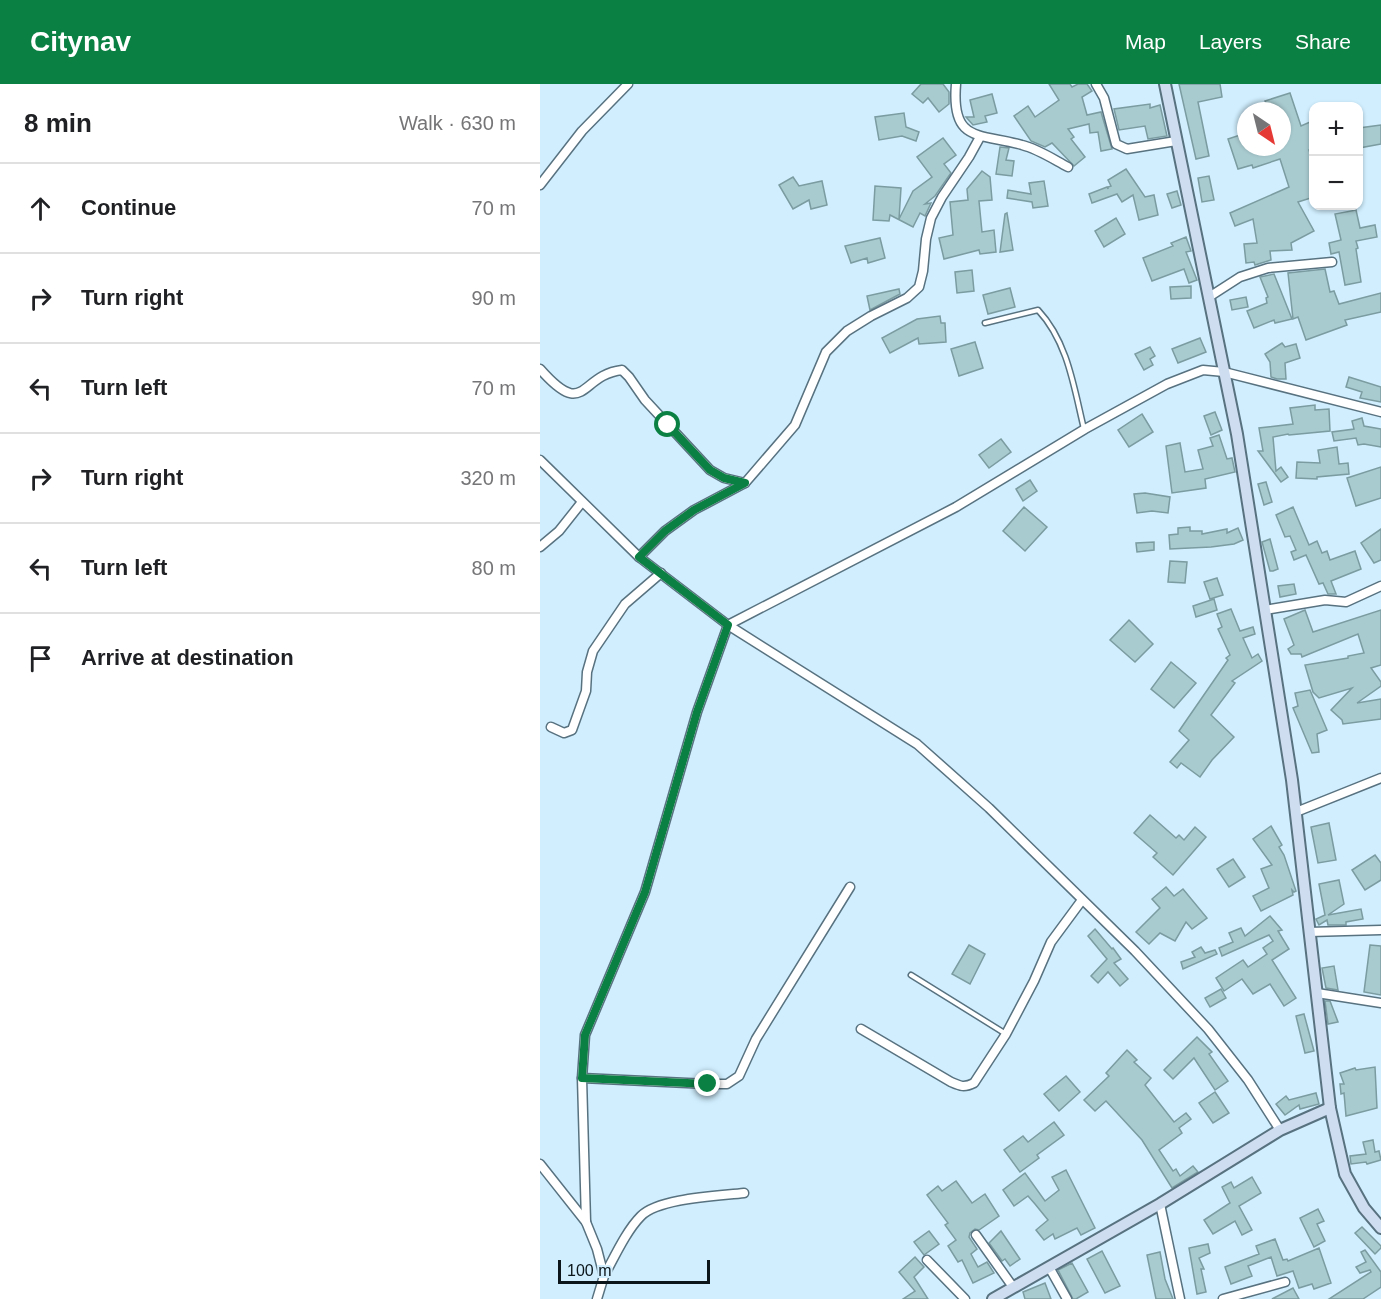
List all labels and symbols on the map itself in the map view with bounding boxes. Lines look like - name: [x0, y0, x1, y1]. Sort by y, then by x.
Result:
- north arrow: [1237, 102, 1291, 156]
- route start: [654, 411, 680, 437]
- route end: [694, 1070, 720, 1096]
- scale bar: [558, 1257, 710, 1284]

